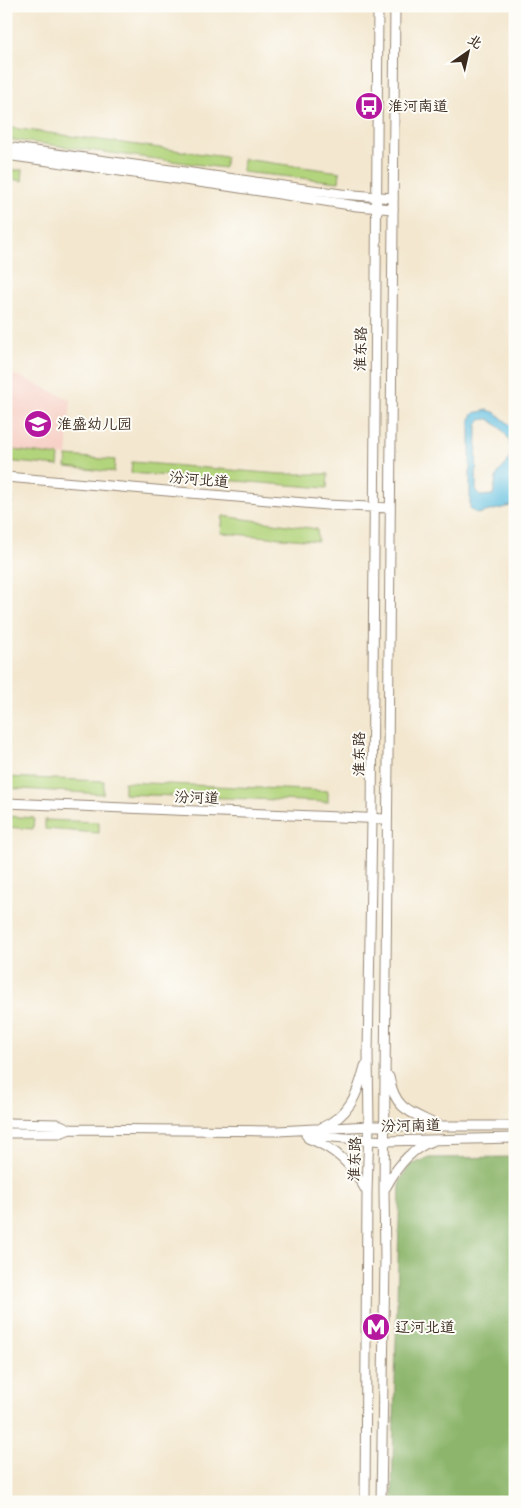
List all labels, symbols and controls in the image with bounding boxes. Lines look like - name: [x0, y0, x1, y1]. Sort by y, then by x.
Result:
- north arrow: [444, 28, 494, 78]
- text: 北: [464, 31, 486, 53]
- bus stop icon: 淮河南道: [354, 91, 384, 121]
- place label: 淮河南道: [388, 97, 448, 116]
- street label: 淮东路: [351, 326, 371, 372]
- school or university icon: 淮盛幼儿园: [23, 409, 53, 439]
- place label: 淮盛幼儿园: [57, 415, 132, 434]
- street label: 汾河北道: [168, 468, 230, 492]
- street label: 淮东路: [350, 731, 369, 777]
- street label: 汾河道: [174, 788, 220, 808]
- street label: 汾河南道: [381, 1116, 441, 1136]
- street label: 淮东路: [345, 1136, 365, 1182]
- metro station icon: 辽河北道: [361, 1312, 391, 1342]
- place label: 辽河北道: [395, 1318, 455, 1337]

